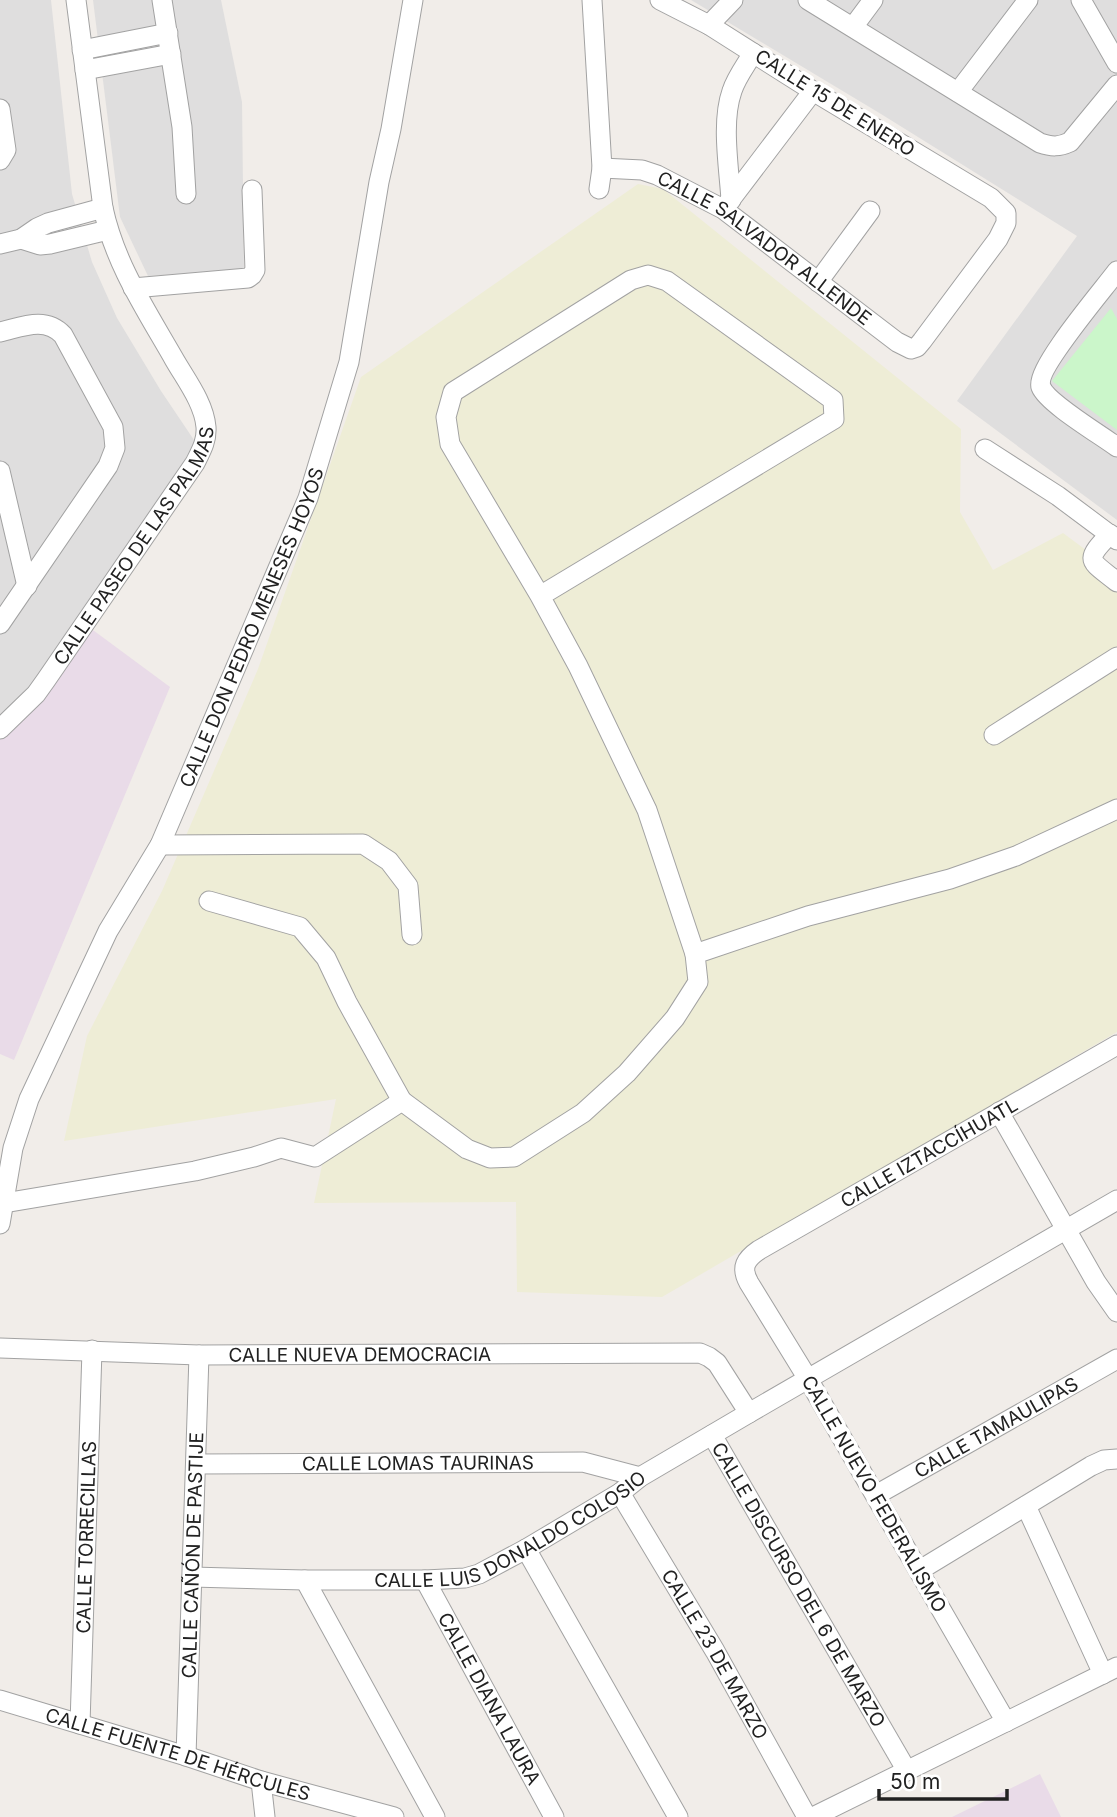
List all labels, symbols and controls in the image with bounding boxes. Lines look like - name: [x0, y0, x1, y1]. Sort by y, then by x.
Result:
- street label: CALLE 15 DE ENERO: [751, 45, 919, 161]
- street label: CALLE SALVADOR ALLENDE: [654, 166, 876, 330]
- street label: CALLE PASEO DE LAS PALMAS: [48, 426, 218, 669]
- street label: CALLE DON PEDRO MENESES HOYOS: [174, 465, 328, 791]
- street label: CALLE IZTACCÍHUATL: [836, 1093, 1022, 1212]
- street label: CALLE NUEVA DEMOCRACIA: [229, 1342, 491, 1366]
- street label: CALLE NUEVO FEDERALISMO: [797, 1371, 951, 1617]
- street label: CALLE TAMAULIPAS: [910, 1372, 1082, 1483]
- street label: CALLE CAÑÓN DE PASTIJE: [177, 1432, 208, 1679]
- street label: CALLE DISCURSO DEL 6 DE MARZO: [707, 1438, 890, 1731]
- street label: CALLE TORRECILLAS: [71, 1440, 101, 1634]
- street label: CALLE LOMAS TAURINAS: [302, 1451, 534, 1475]
- street label: CALLE LUIS DONALDO COLOSIO: [374, 1466, 650, 1592]
- street label: CALLE 23 DE MARZO: [657, 1565, 773, 1743]
- street label: CALLE DIANA LAURA: [433, 1608, 546, 1789]
- street label: CALLE FUENTE DE HÉRCULES: [43, 1703, 313, 1805]
- scale bar: [879, 1758, 1007, 1802]
- text: 50 m: [890, 1769, 940, 1794]

